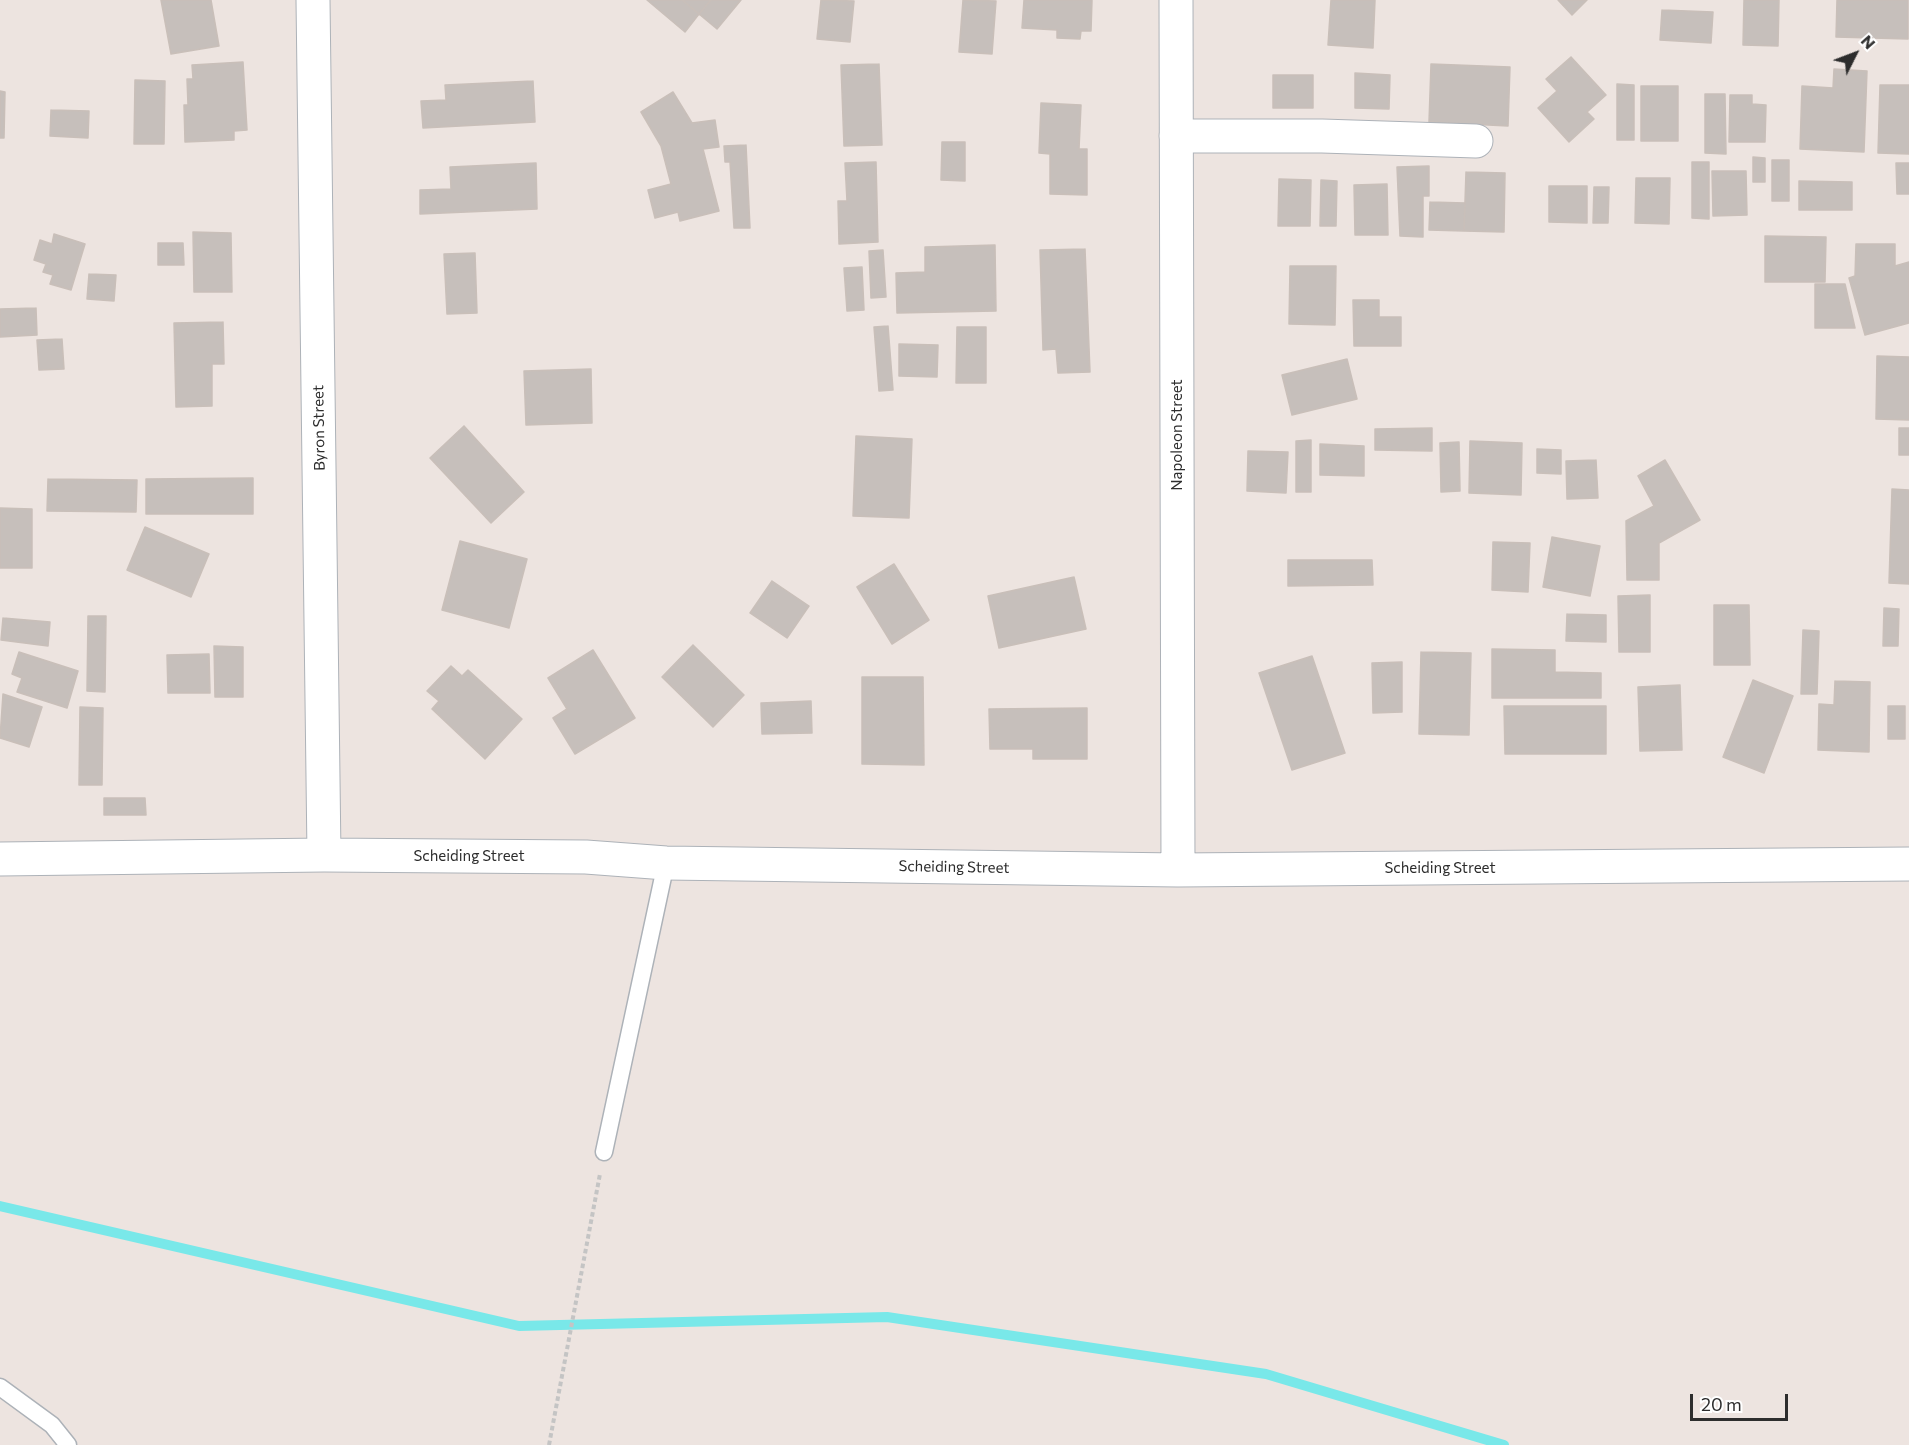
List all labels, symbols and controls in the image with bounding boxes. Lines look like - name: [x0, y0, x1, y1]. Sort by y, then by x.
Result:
- north arrow: [1825, 24, 1885, 84]
- text: N: [1858, 31, 1880, 52]
- street label: Napoleon Street: [1168, 379, 1186, 491]
- street label: Byron Street: [309, 385, 329, 471]
- street label: Scheiding Street: [413, 847, 525, 865]
- street label: Scheiding Street: [898, 857, 1010, 877]
- street label: Scheiding Street: [1384, 859, 1496, 877]
- scale bar: [1693, 1382, 1790, 1420]
- text: 20 m: [1701, 1393, 1742, 1415]

